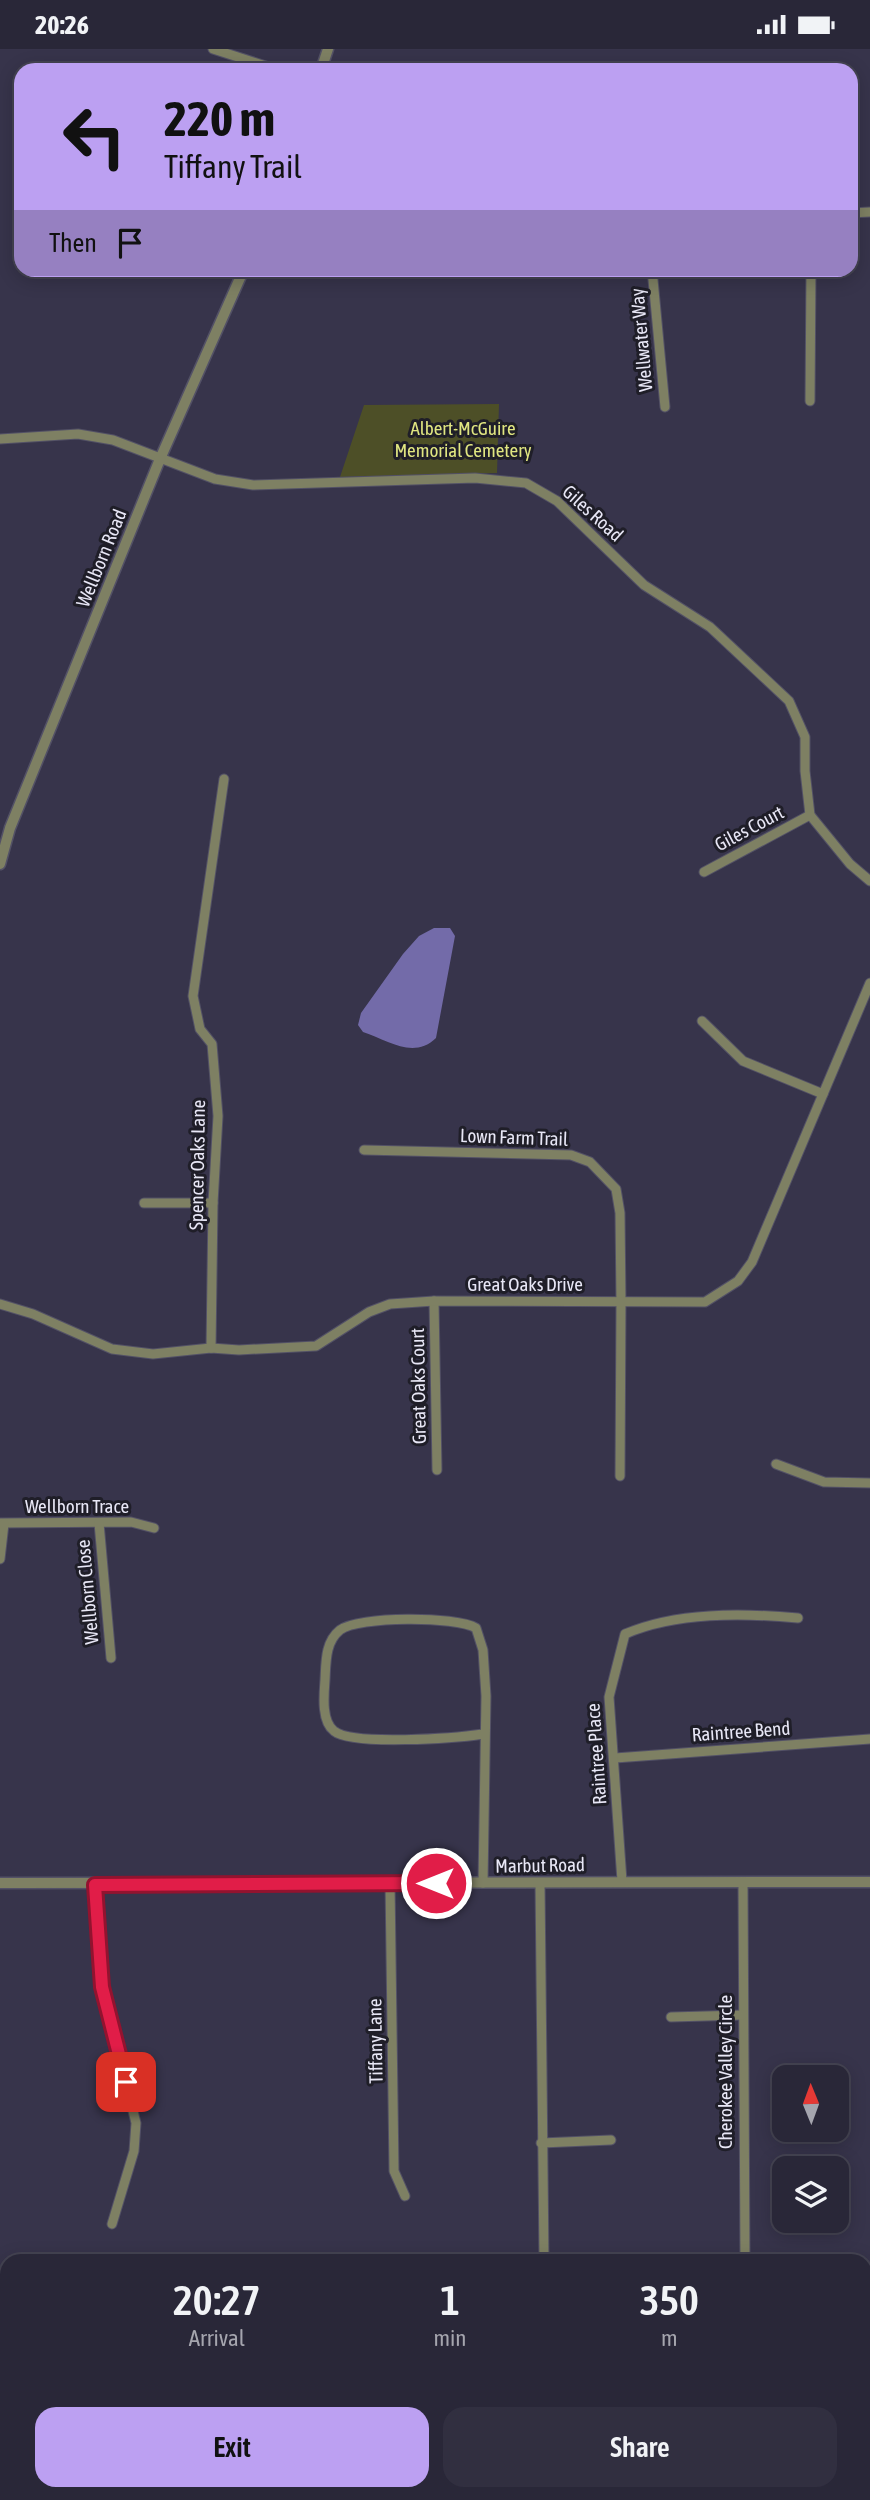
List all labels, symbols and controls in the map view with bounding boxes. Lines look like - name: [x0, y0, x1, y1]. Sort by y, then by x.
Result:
- text: 20:26: [35, 10, 89, 40]
- text: 220 m: [164, 90, 275, 146]
- icon: left: [49, 91, 140, 182]
- text: Tiffany Trail: [164, 148, 302, 185]
- icon: arrive: [111, 224, 149, 262]
- text: Then: [49, 228, 97, 258]
- street label: Wellwater Way: [626, 287, 656, 393]
- park label: Albert-McGuire Memorial Cemetery: [394, 417, 532, 461]
- street label: Giles Road: [558, 480, 628, 546]
- street label: Wellborn Road: [71, 506, 131, 610]
- street label: Giles Court: [711, 801, 787, 855]
- street label: Spencer Oaks Lane: [185, 1100, 209, 1230]
- street label: Lown Farm Trail: [460, 1124, 568, 1150]
- street label: Great Oaks Drive: [467, 1273, 583, 1295]
- street label: Great Oaks Court: [406, 1328, 430, 1444]
- street label: Wellborn Trace: [25, 1495, 129, 1517]
- street label: Wellborn Close: [71, 1539, 103, 1645]
- street label: Raintree Place: [581, 1703, 611, 1805]
- street label: Raintree Bend: [691, 1717, 791, 1745]
- position arrow: [399, 1846, 473, 1920]
- street label: Marbut Road: [495, 1853, 585, 1877]
- street label: Cherokee Valley Circle: [714, 1995, 736, 2149]
- street label: Tiffany Lane: [363, 1998, 387, 2084]
- pin: [96, 2052, 156, 2112]
- icon: arrive: [107, 2063, 145, 2101]
- north arrow: [772, 2065, 849, 2142]
- map controls: [772, 2065, 849, 2233]
- button: layers: [772, 2156, 849, 2233]
- text: 20:27: [173, 2276, 260, 2324]
- text: 1: [440, 2276, 460, 2324]
- text: 350: [640, 2276, 699, 2324]
- text: Arrival: [189, 2325, 245, 2351]
- text: min: [434, 2325, 467, 2351]
- text: m: [661, 2325, 678, 2351]
- button: Exit: [35, 2407, 429, 2487]
- button: Share: [443, 2407, 837, 2487]

